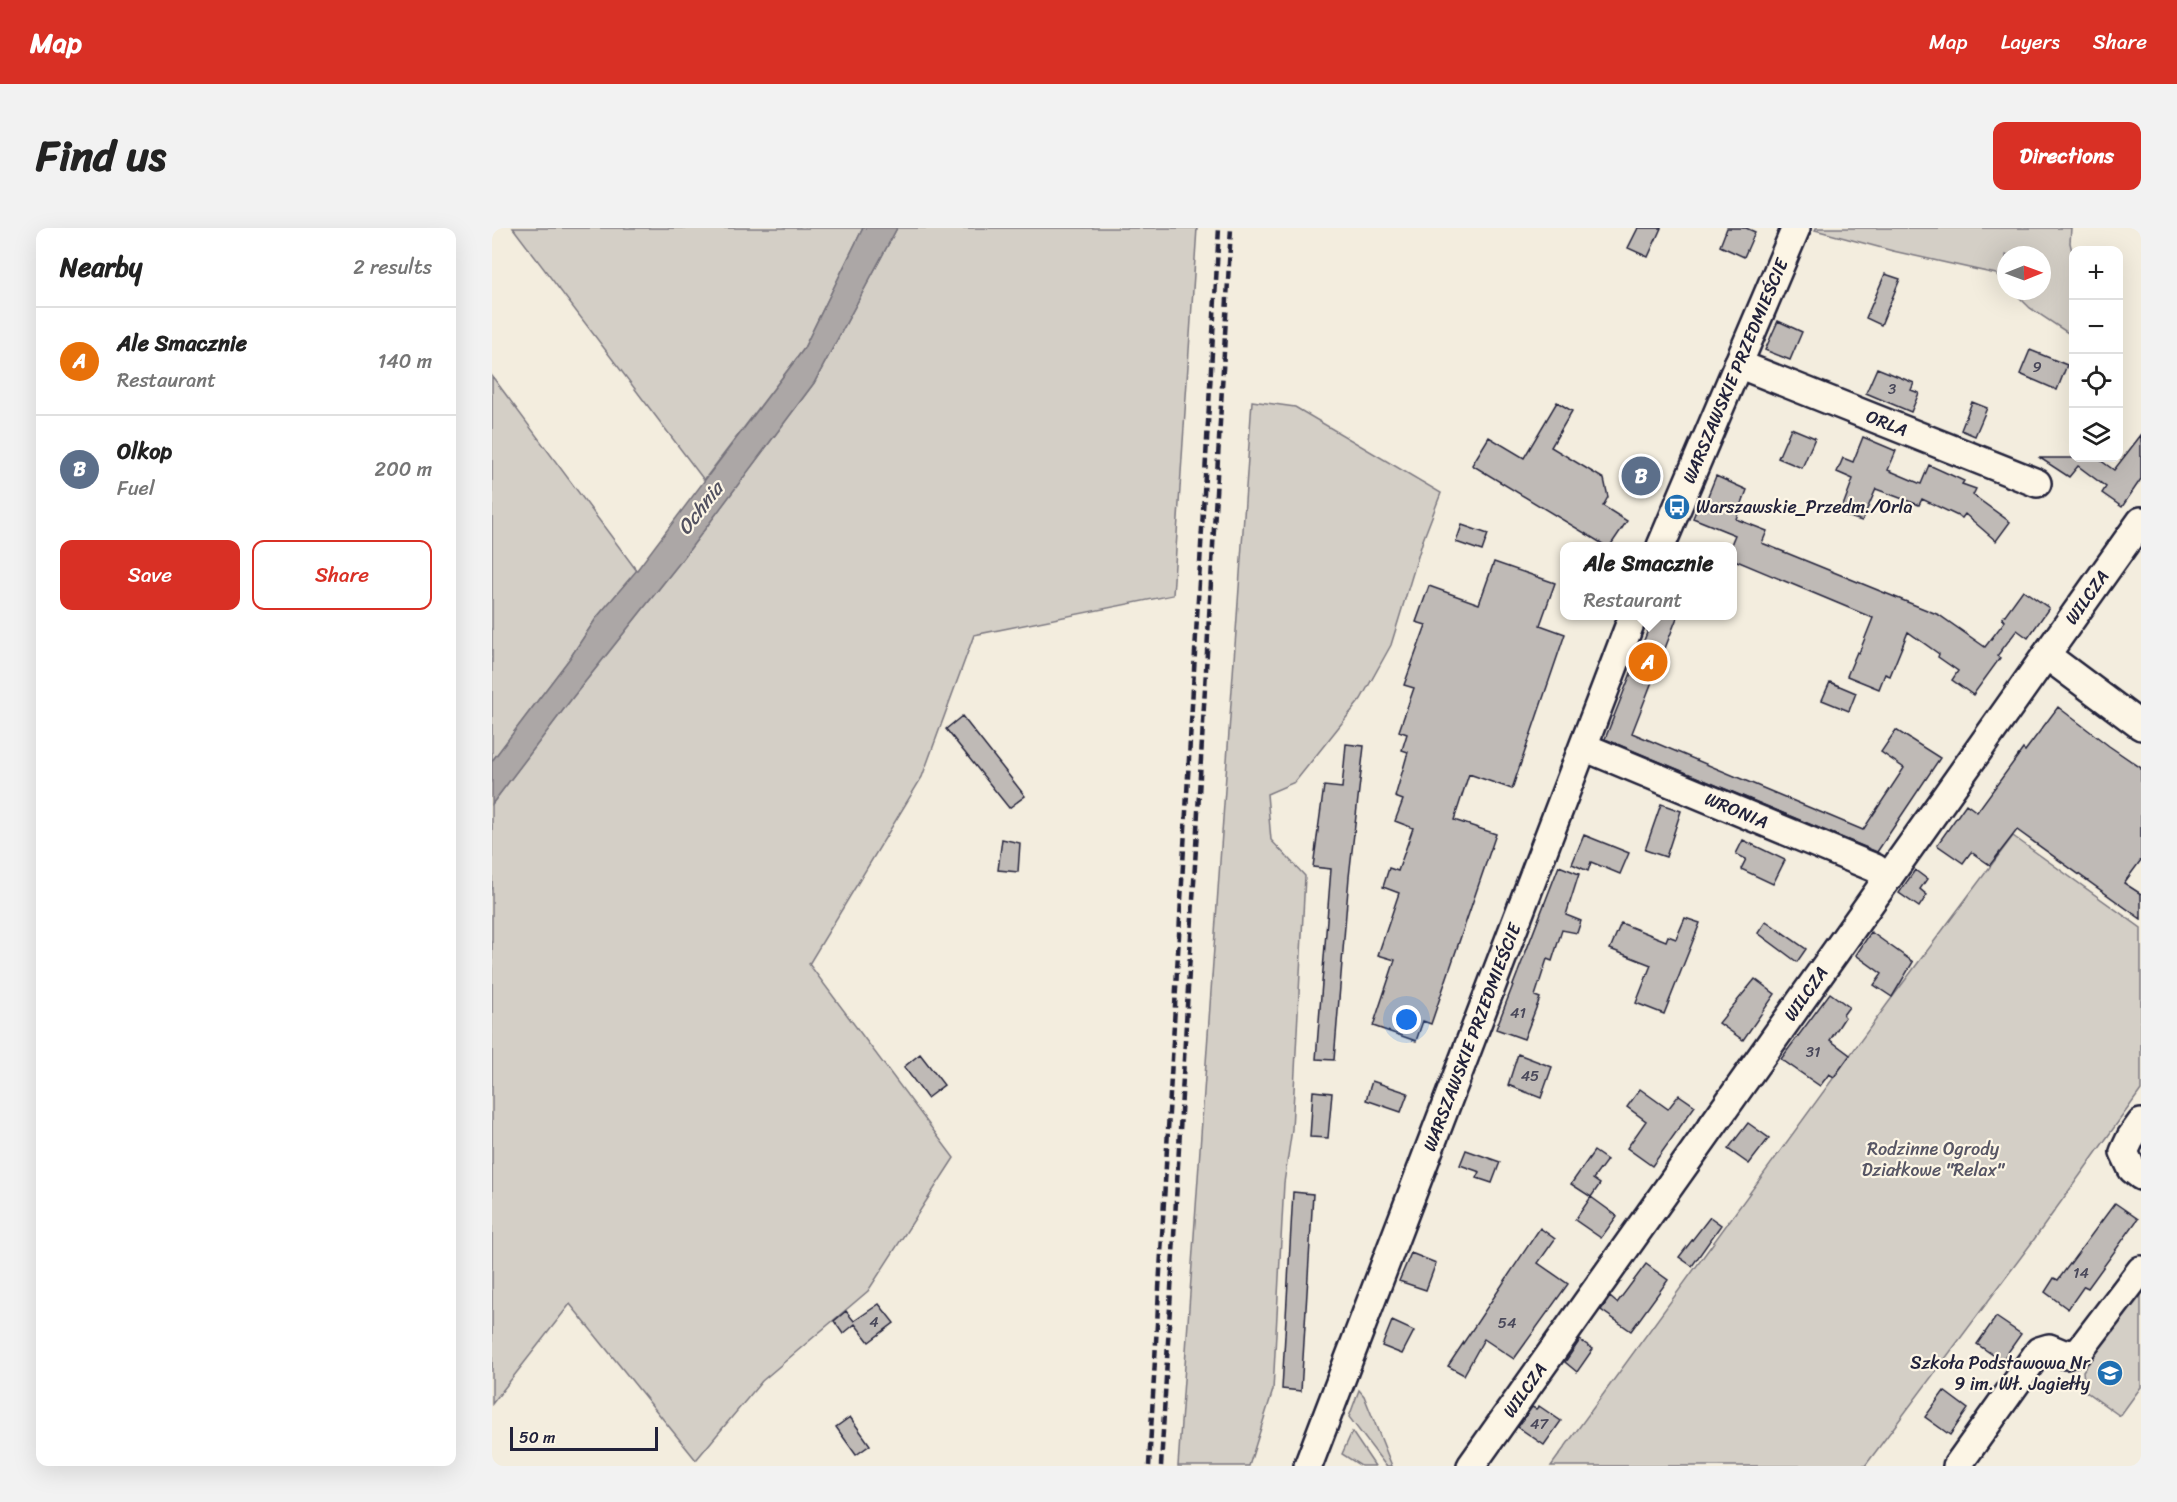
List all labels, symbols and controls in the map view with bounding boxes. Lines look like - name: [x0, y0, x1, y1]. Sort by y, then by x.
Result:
- text: Map: [30, 18, 82, 67]
- text: Map: [1929, 23, 1968, 61]
- text: Layers: [2001, 23, 2060, 61]
- text: Share: [2093, 23, 2147, 61]
- text: Find us: [36, 119, 166, 193]
- button: Directions: [1993, 122, 2141, 190]
- text: Nearby: [60, 244, 142, 290]
- north arrow: [1997, 246, 2051, 300]
- map controls: [2069, 246, 2123, 462]
- button: +: [2069, 246, 2123, 300]
- text: 2 results: [353, 250, 432, 285]
- street label: WARSZAWSKIE PRZEDMIEŚCIE: [1673, 253, 1798, 489]
- button: −: [2069, 300, 2123, 354]
- text: Ale Smacznie: [117, 324, 247, 363]
- text: A: [73, 344, 86, 379]
- text: 140 m: [378, 344, 432, 379]
- house number: 9: [2032, 354, 2042, 380]
- button: locate: [2069, 354, 2123, 408]
- text: Restaurant: [117, 363, 216, 398]
- house number: 3: [1888, 376, 1896, 402]
- street label: ORLA: [1861, 400, 1912, 446]
- button: layers: [2069, 408, 2123, 462]
- text: Olkop: [117, 432, 172, 471]
- text: B: [73, 452, 86, 487]
- text: 200 m: [375, 452, 432, 487]
- pin: B: [1622, 454, 1660, 498]
- text: Fuel: [117, 471, 155, 506]
- water label: Ochnia: [668, 472, 734, 543]
- place label: Warszawskie_Przedm./Orla: [1696, 491, 1913, 523]
- bus stop icon: Warszawskie_Przedm./Orla: [1662, 492, 1692, 522]
- button: Save: [60, 540, 240, 610]
- button: Share: [252, 540, 432, 610]
- popup: [1560, 542, 1737, 620]
- text: Ale Smacznie: [1583, 544, 1714, 583]
- street label: WILCZA: [2056, 563, 2118, 632]
- text: Restaurant: [1583, 583, 1682, 618]
- pin: A: [1628, 640, 1668, 684]
- street label: WRONIA: [1700, 783, 1773, 838]
- street label: WARSZAWSKIE PRZEDMIEŚCIE: [1414, 918, 1530, 1156]
- street label: WILCZA: [1775, 959, 1837, 1028]
- house number: 41: [1510, 1000, 1526, 1026]
- your location: [1392, 1005, 1421, 1034]
- house number: 31: [1806, 1039, 1820, 1065]
- house number: 45: [1521, 1063, 1539, 1089]
- park label: Rodzinne Ogrody Działkowe "Relax": [1862, 1133, 2006, 1186]
- house number: 14: [2073, 1260, 2089, 1286]
- house number: 4: [869, 1309, 879, 1335]
- house number: 54: [1498, 1310, 1516, 1336]
- place label: Szkoła Podstawowa Nr 9 im. Wł. Jagiełły: [1910, 1347, 2092, 1400]
- street label: WILCZA: [1494, 1356, 1556, 1424]
- school or university icon: Szkoła Podstawowa Nr 9 im. Wł. Jagiełły: [2095, 1358, 2125, 1388]
- house number: 47: [1530, 1411, 1549, 1437]
- text: 50 m: [519, 1423, 555, 1452]
- scale bar: [510, 1424, 658, 1452]

